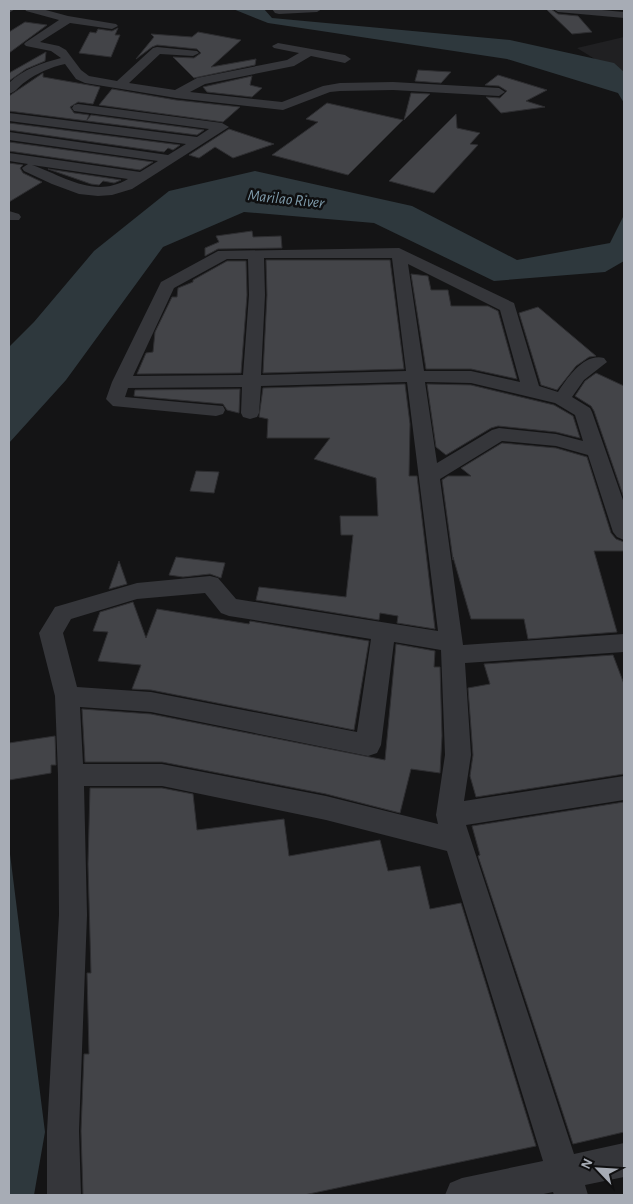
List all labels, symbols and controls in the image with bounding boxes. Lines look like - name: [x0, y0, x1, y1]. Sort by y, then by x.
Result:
- water label: Marilao River: [247, 187, 326, 211]
- north arrow: [573, 1144, 623, 1194]
- text: N: [579, 1157, 596, 1171]

